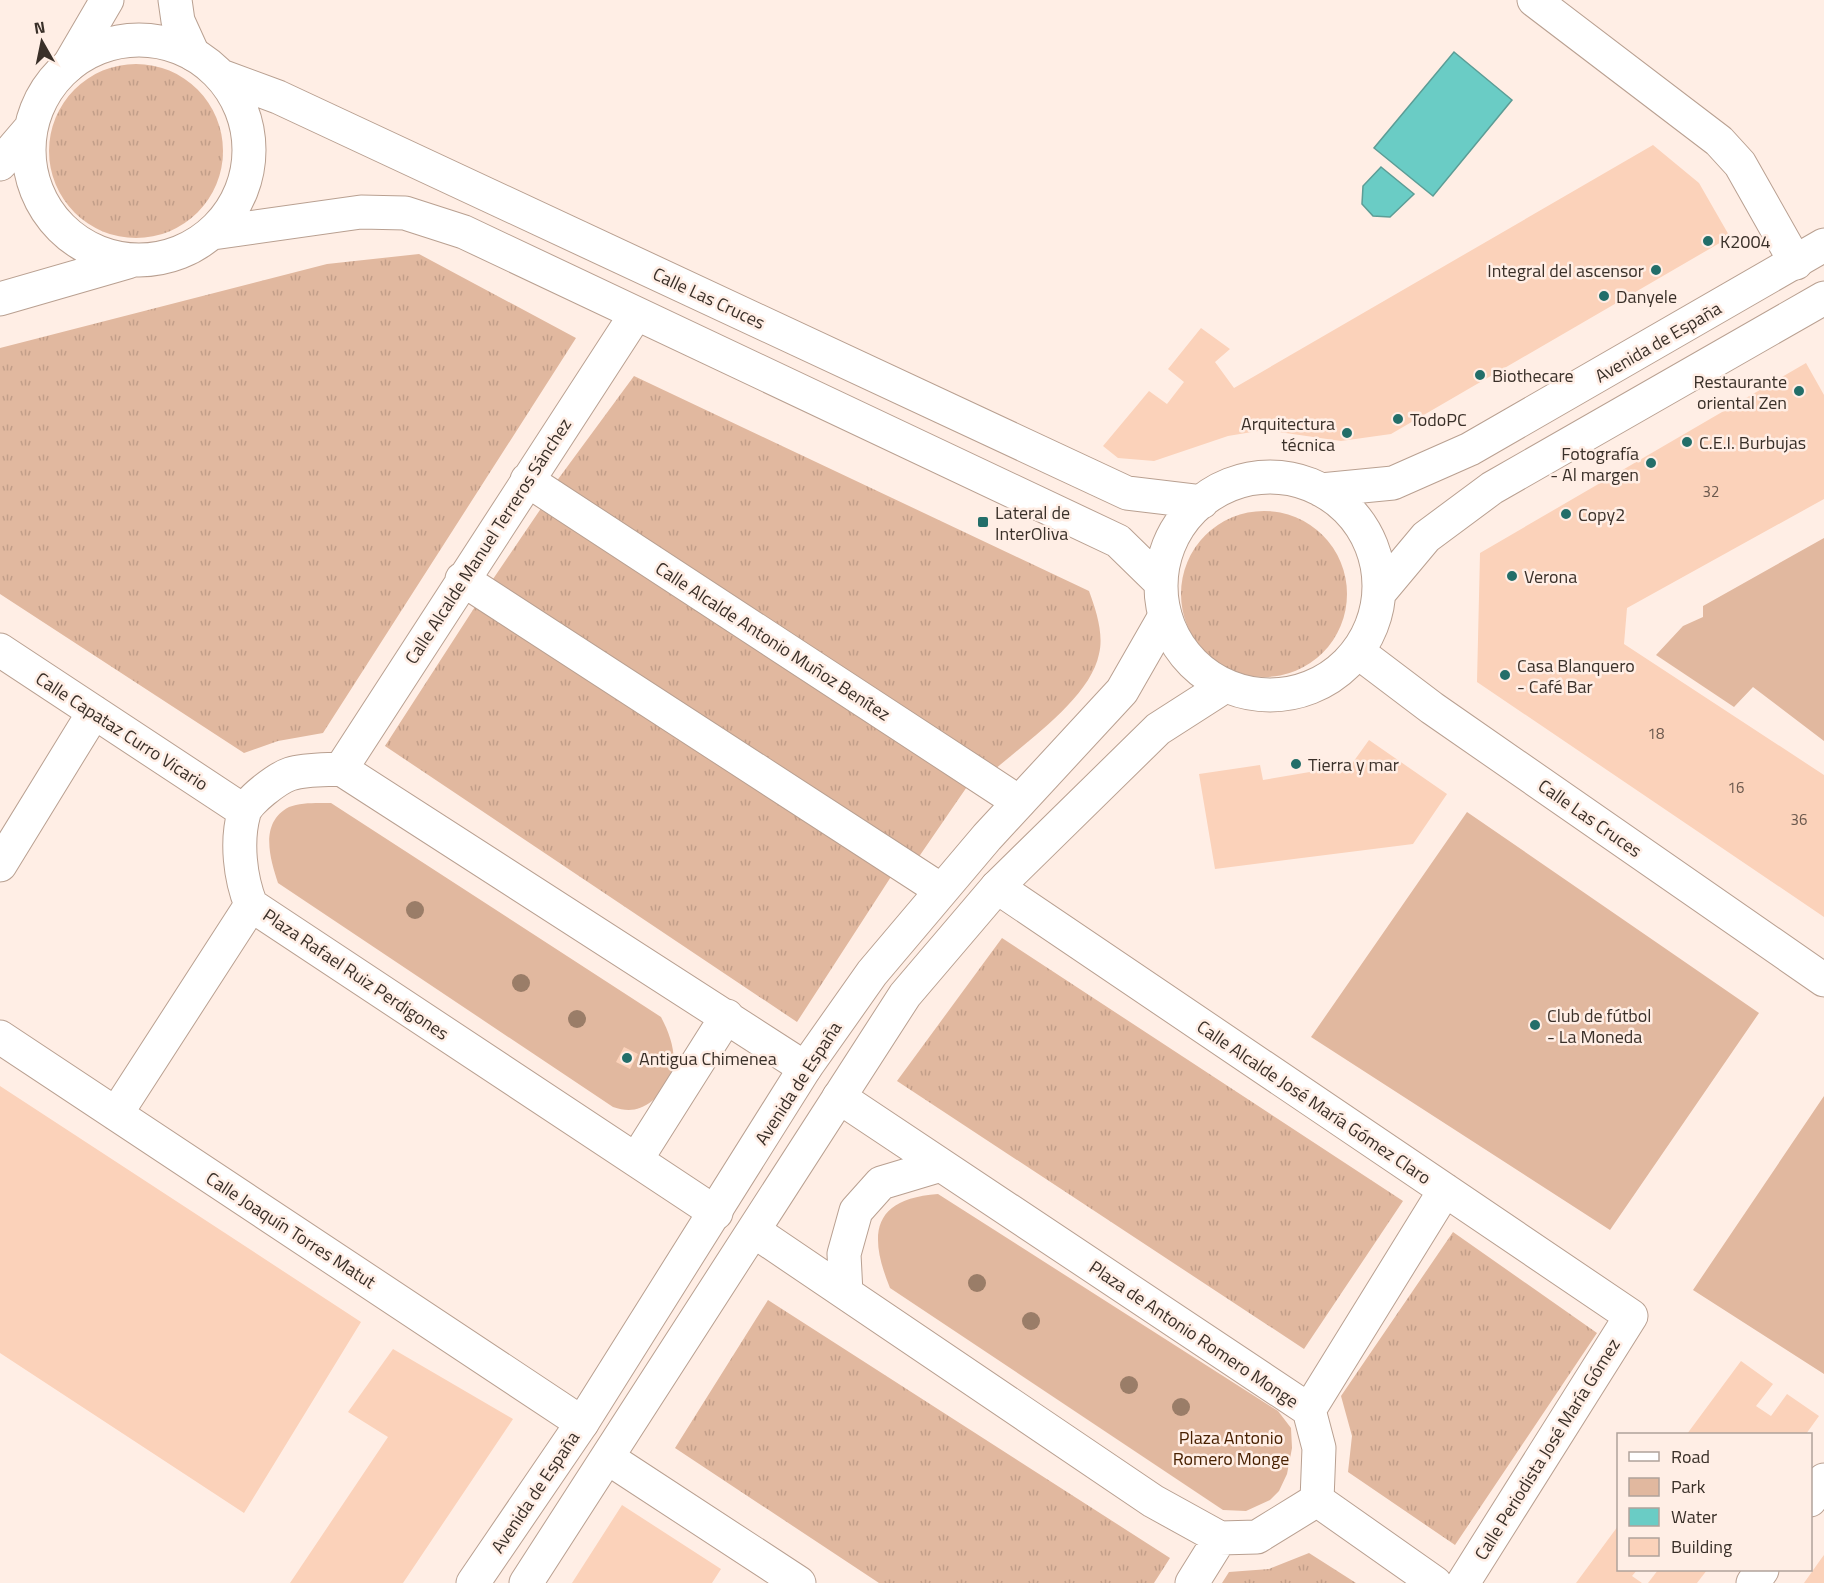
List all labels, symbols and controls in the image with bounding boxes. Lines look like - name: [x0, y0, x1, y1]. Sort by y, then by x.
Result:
- north arrow: [12, 12, 72, 72]
- text: N: [32, 14, 47, 40]
- place label: K2004: [1720, 228, 1771, 255]
- marker: K2004: [1701, 234, 1715, 248]
- place label: Integral del ascensor: [1487, 257, 1644, 284]
- street label: Calle Las Cruces: [649, 260, 769, 336]
- marker: Integral del ascensor: [1649, 263, 1663, 277]
- place label: Danyele: [1616, 283, 1677, 310]
- marker: Danyele: [1597, 289, 1611, 303]
- street label: Avenida de España: [1590, 295, 1726, 389]
- place label: Biothecare: [1492, 362, 1574, 389]
- marker: Biothecare: [1473, 368, 1487, 382]
- place label: Restaurante oriental Zen: [1693, 368, 1787, 416]
- marker: Restaurante oriental Zen: [1792, 384, 1806, 398]
- place label: TodoPC: [1410, 406, 1467, 433]
- place label: Arquitectura técnica: [1241, 410, 1335, 458]
- marker: TodoPC: [1391, 412, 1405, 426]
- street label: Calle Alcalde Manuel Terreros Sánchez: [398, 413, 578, 669]
- marker: Arquitectura técnica: [1340, 426, 1354, 440]
- place label: C.E.I. Burbujas: [1699, 429, 1806, 456]
- marker: C.E.I. Burbujas: [1680, 435, 1694, 449]
- place label: Fotografía - Al margen: [1550, 440, 1639, 488]
- marker: Fotografía - Al margen: [1644, 456, 1658, 470]
- house number: 32: [1703, 480, 1719, 503]
- place label: Lateral de InterOliva: [995, 499, 1070, 547]
- place label: Copy2: [1578, 501, 1625, 528]
- marker: Copy2: [1559, 507, 1573, 521]
- marker: Lateral de InterOliva: [976, 515, 990, 529]
- street label: Calle Alcalde Antonio Muñoz Benítez: [650, 555, 896, 727]
- place label: Verona: [1524, 563, 1577, 590]
- marker: Verona: [1505, 569, 1519, 583]
- place label: Casa Blanquero - Café Bar: [1517, 652, 1635, 700]
- street label: Calle Capataz Curro Vicario: [30, 665, 214, 797]
- marker: Casa Blanquero - Café Bar: [1498, 668, 1512, 682]
- house number: 18: [1648, 722, 1664, 745]
- place label: Tierra y mar: [1308, 751, 1399, 778]
- marker: Tierra y mar: [1289, 757, 1303, 771]
- street label: Calle Las Cruces: [1533, 772, 1647, 864]
- house number: 16: [1728, 776, 1744, 799]
- house number: 36: [1791, 808, 1807, 831]
- street label: Plaza Rafael Ruiz Perdigones: [258, 902, 454, 1046]
- place label: Club de fútbol - La Moneda: [1547, 1002, 1651, 1050]
- street label: Calle Alcalde José María Gómez Claro: [1191, 1013, 1437, 1191]
- street label: Avenida de España: [748, 1016, 848, 1150]
- marker: Club de fútbol - La Moneda: [1528, 1018, 1542, 1032]
- place label: Antigua Chimenea: [639, 1045, 777, 1072]
- marker: Antigua Chimenea: [620, 1051, 634, 1065]
- street label: Calle Joaquín Torres Matut: [201, 1165, 382, 1296]
- street label: Plaza de Antonio Romero Monge: [1084, 1254, 1304, 1414]
- street label: Calle Periodista José María Gómez: [1467, 1333, 1627, 1565]
- park label: Plaza Antonio Romero Monge: [1173, 1424, 1289, 1472]
- street label: Avenida de España: [484, 1426, 586, 1558]
- legend: [1617, 1433, 1812, 1571]
- text: Road: [1671, 1443, 1710, 1470]
- text: Park: [1671, 1473, 1706, 1500]
- text: Water: [1671, 1503, 1717, 1530]
- text: Building: [1671, 1533, 1732, 1560]

